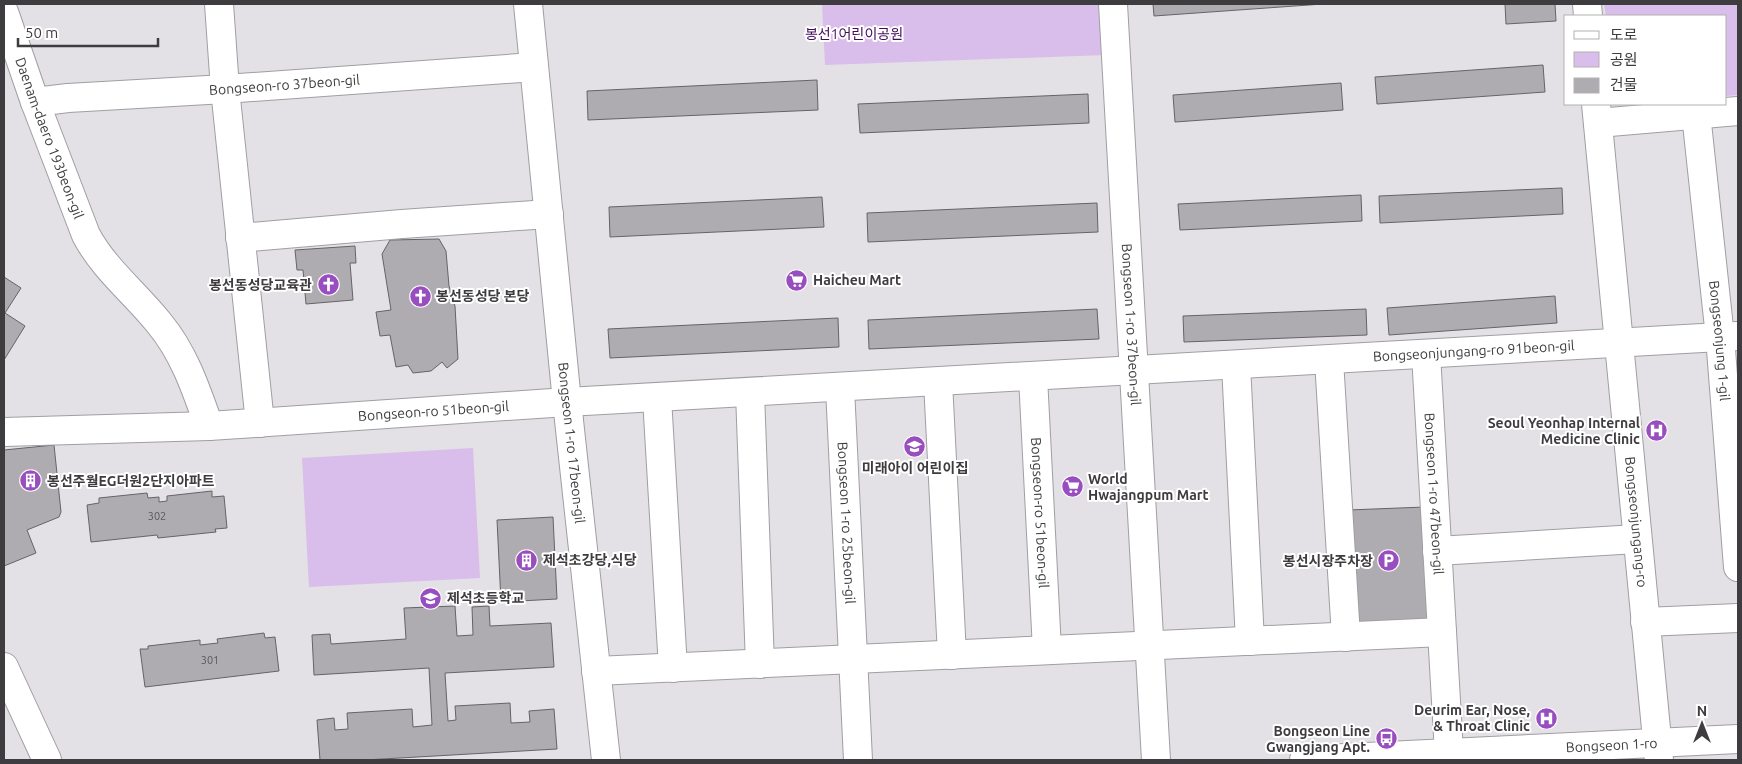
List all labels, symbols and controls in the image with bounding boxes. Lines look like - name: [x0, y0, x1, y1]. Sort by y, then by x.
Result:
- scale bar: [18, 15, 158, 47]
- legend: [1564, 15, 1727, 105]
- text: 50 m: [25, 24, 58, 41]
- park label: 봉선1어린이공원: [805, 26, 903, 42]
- text: 도로: [1610, 26, 1638, 43]
- text: 공원: [1610, 51, 1638, 68]
- street label: Daenam-daero 193beon-gil: [12, 55, 87, 221]
- street label: Bongseon-ro 37beon-gil: [209, 71, 361, 98]
- text: 건물: [1610, 76, 1638, 93]
- street label: Bongseon 1-ro 37beon-gil: [1119, 243, 1144, 406]
- supermarket icon: Haicheu Mart: [785, 268, 809, 292]
- place label: Haicheu Mart: [813, 272, 901, 288]
- church icon: 봉선동성당교육관: [316, 273, 340, 297]
- place label: 봉선동성당교육관: [209, 277, 312, 293]
- street label: Bongseonjung 1-gil: [1706, 280, 1733, 402]
- church icon: 봉선동성당 본당: [408, 284, 432, 308]
- place label: 봉선동성당 본당: [436, 288, 530, 304]
- street label: Bongseonjungang-ro 91beon-gil: [1372, 337, 1575, 365]
- street label: Bongseon 1-ro 17beon-gil: [555, 361, 588, 525]
- street label: Bongseon-ro 51beon-gil: [357, 398, 510, 424]
- street label: Bongseon 1-ro 47beon-gil: [1421, 412, 1447, 576]
- place label: Seoul Yeonhap Internal Medicine Clinic: [1488, 415, 1640, 447]
- hospital icon: Seoul Yeonhap Internal Medicine Clinic: [1644, 419, 1668, 443]
- school or university icon: 미래아이 어린이집: [903, 434, 927, 458]
- street label: Bongseon-ro 51beon-gil: [1028, 437, 1052, 589]
- street label: Bongseon 1-ro 25beon-gil: [835, 441, 858, 605]
- street label: Bongseonjungang-ro: [1622, 456, 1650, 588]
- place label: 미래아이 어린이집: [862, 460, 968, 476]
- building icon: 봉선주월EG더원2단지아파트: [19, 469, 43, 493]
- place label: World Hwajangpum Mart: [1088, 471, 1209, 503]
- place label: 봉선주월EG더원2단지아파트: [47, 473, 215, 489]
- supermarket icon: World Hwajangpum Mart: [1060, 475, 1084, 499]
- house number: 302: [148, 510, 166, 522]
- building icon: 제석초강당,식당: [515, 548, 539, 572]
- parking icon: 봉선시장주차장: [1377, 549, 1401, 573]
- place label: 제석초강당,식당: [543, 552, 637, 568]
- place label: 봉선시장주차장: [1283, 553, 1373, 569]
- school or university icon: 제석초등학교: [419, 586, 443, 610]
- place label: 제석초등학교: [447, 590, 524, 606]
- house number: 301: [201, 654, 219, 666]
- north arrow: [1677, 699, 1727, 749]
- place label: Deurim Ear, Nose, & Throat Clinic: [1414, 702, 1530, 734]
- text: N: [1697, 703, 1707, 719]
- hospital icon: Deurim Ear, Nose, & Throat Clinic: [1534, 706, 1558, 730]
- place label: Bongseon Line Gwangjang Apt.: [1266, 723, 1370, 755]
- bus stop icon: Bongseon Line Gwangjang Apt.: [1374, 727, 1398, 751]
- street label: Bongseon 1-ro: [1565, 735, 1658, 755]

